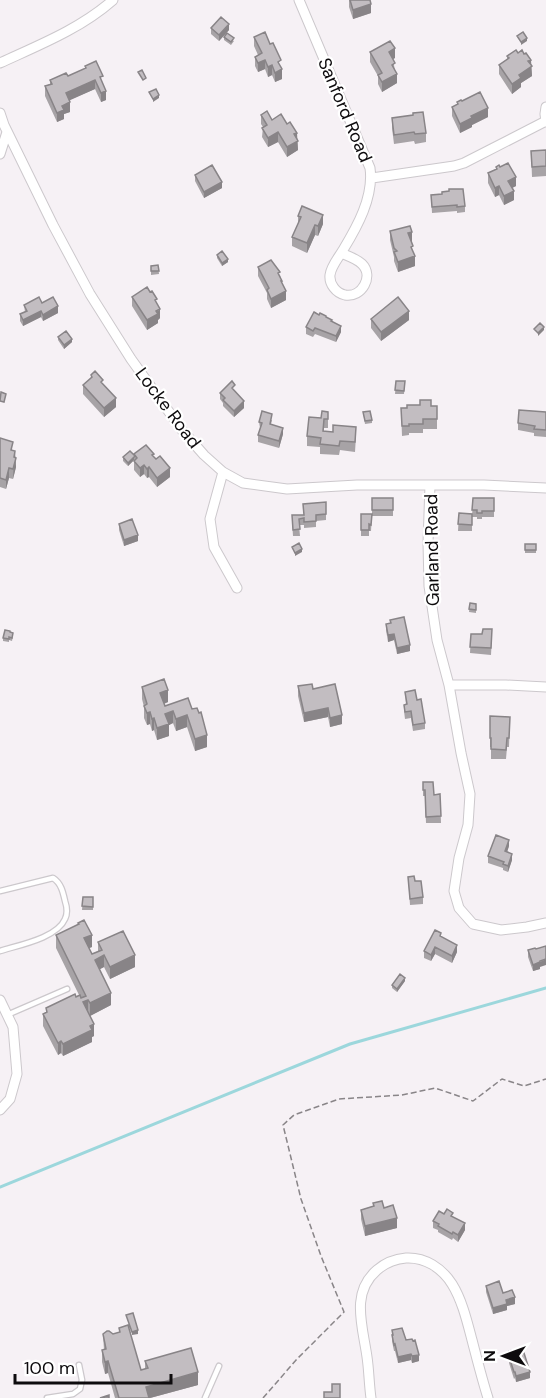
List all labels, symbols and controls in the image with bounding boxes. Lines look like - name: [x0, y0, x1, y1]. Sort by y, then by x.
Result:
- street label: Sanford Road: [312, 54, 378, 166]
- street label: Locke Road: [130, 363, 206, 453]
- street label: Garland Road: [419, 494, 445, 606]
- north arrow: [474, 1326, 534, 1386]
- scale bar: [15, 1347, 171, 1385]
- text: N: [479, 1350, 500, 1362]
- text: 100 m: [24, 1356, 75, 1380]

